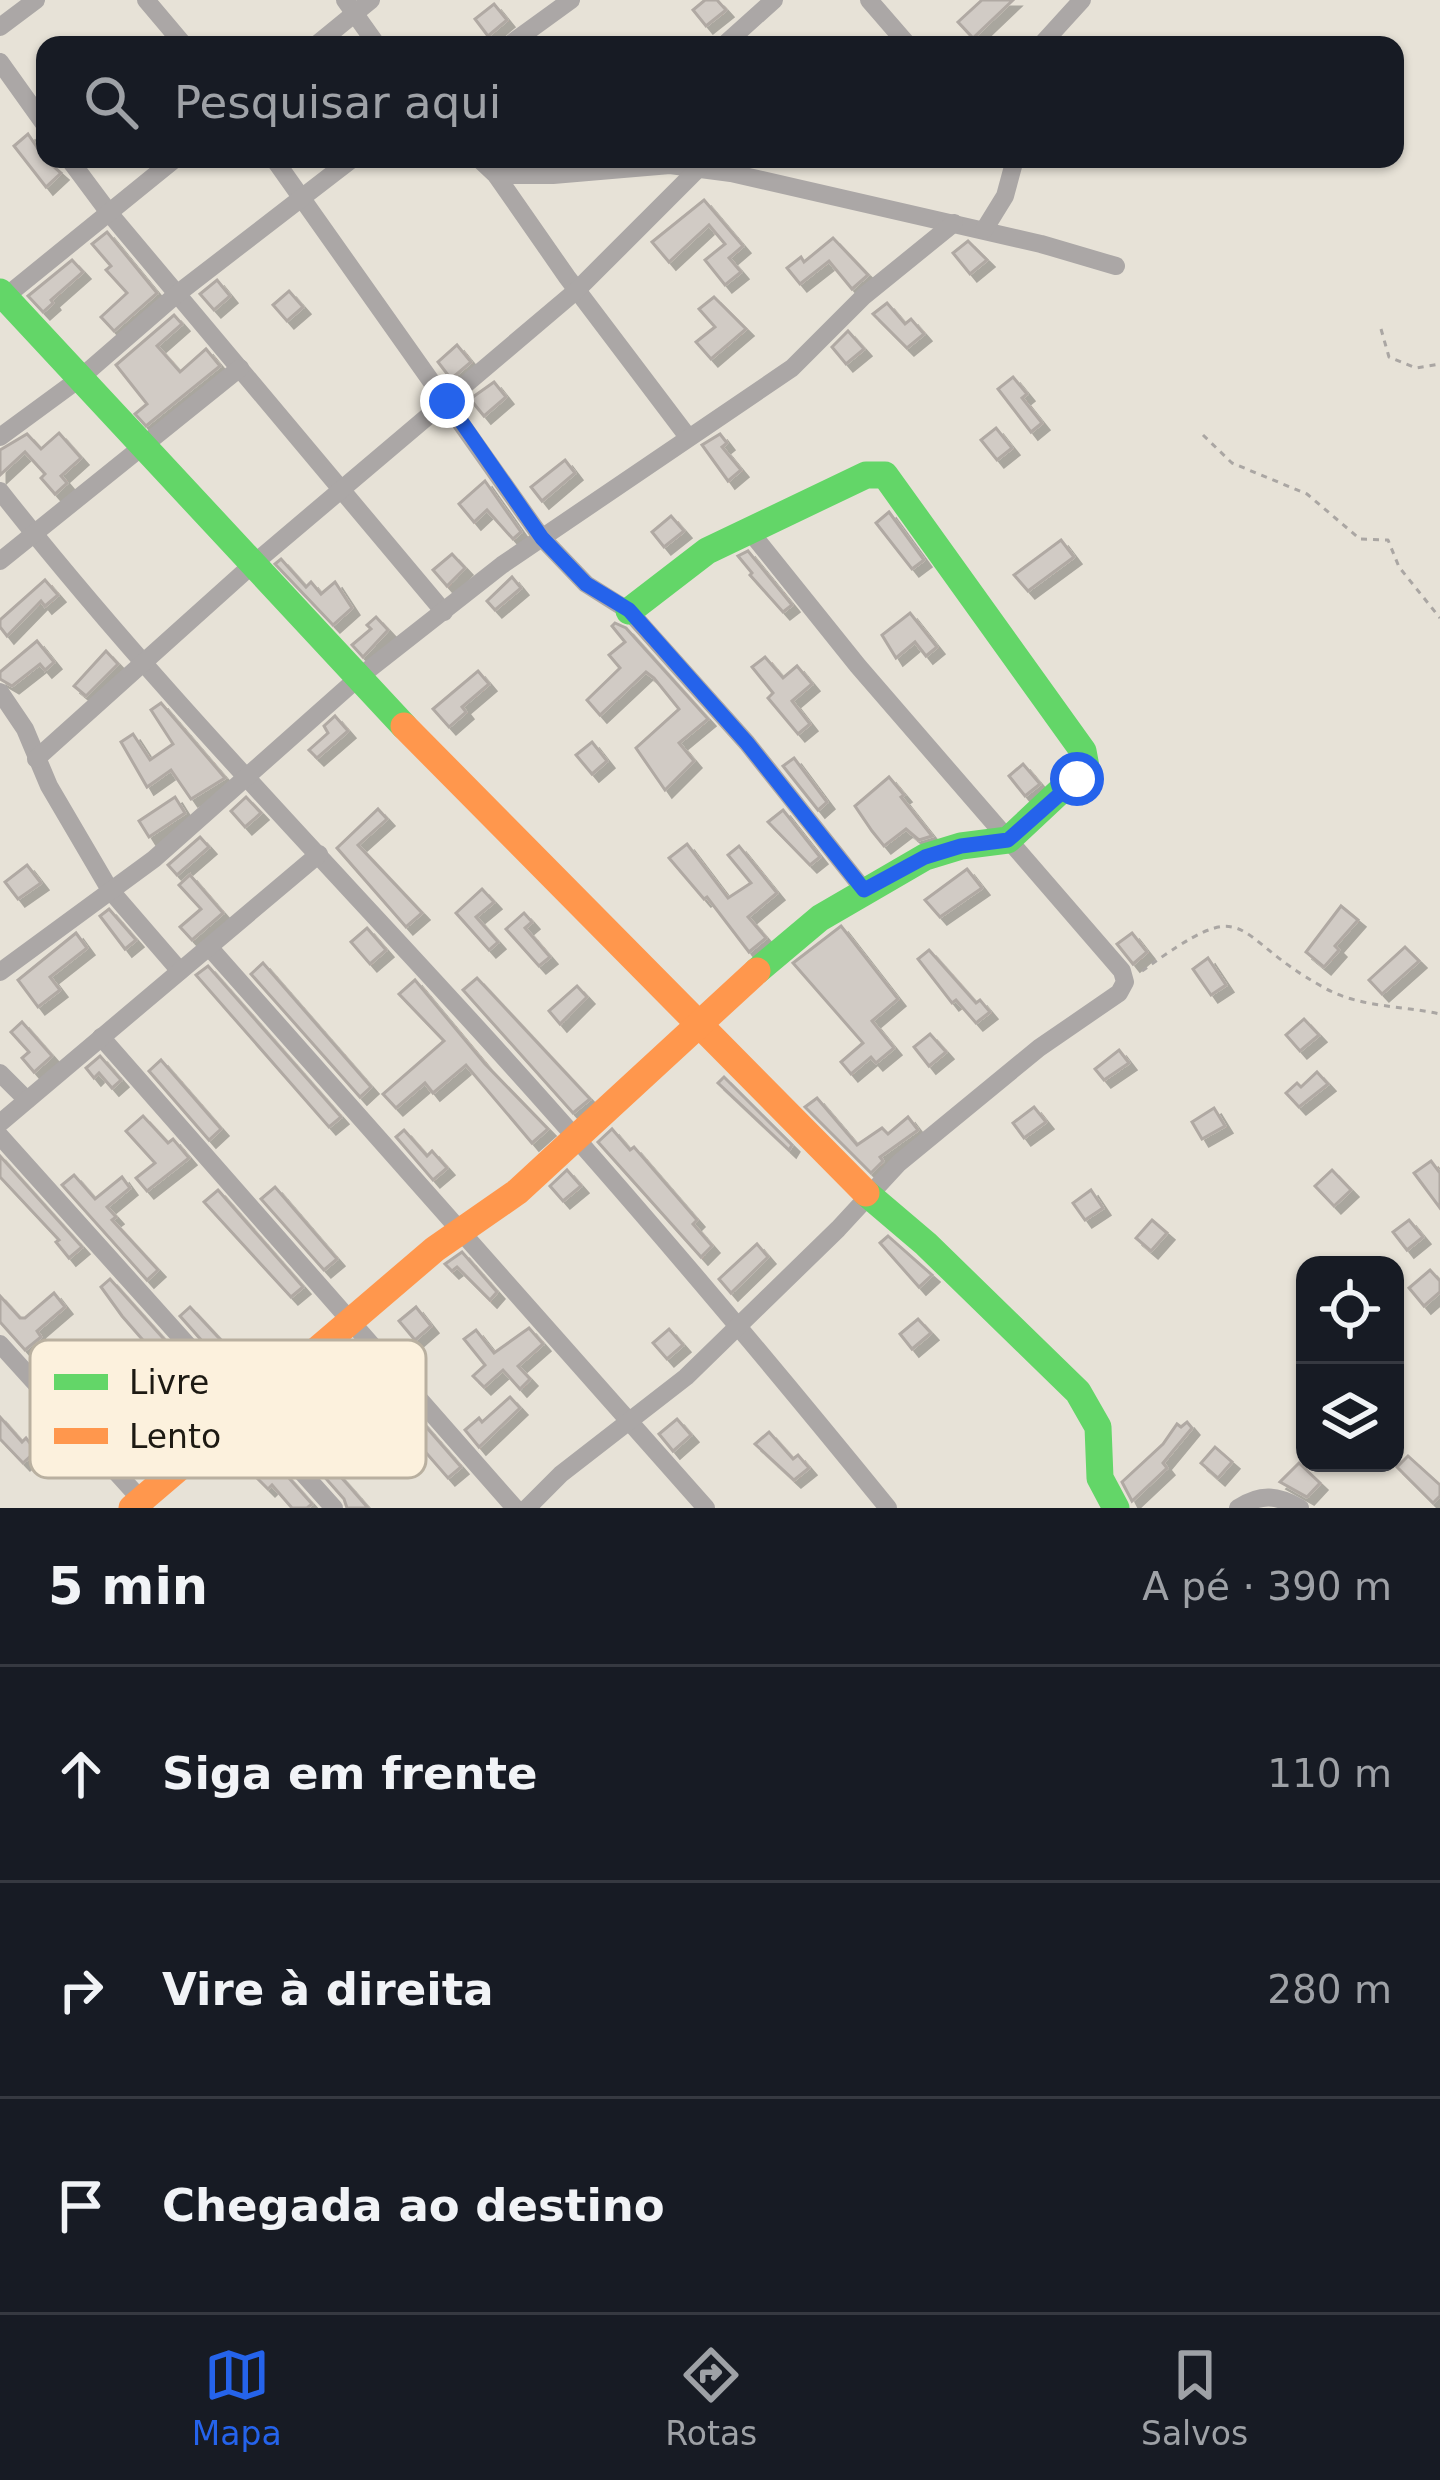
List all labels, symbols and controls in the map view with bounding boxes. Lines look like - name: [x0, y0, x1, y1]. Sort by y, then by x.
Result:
- search box: [36, 36, 1404, 168]
- icon: search: [78, 69, 144, 135]
- text: Pesquisar aqui: [174, 76, 501, 129]
- route end: [420, 374, 474, 428]
- route start: [1050, 752, 1104, 806]
- map controls: [1296, 1256, 1404, 1472]
- button: locate: [1296, 1256, 1404, 1364]
- legend: [30, 1340, 426, 1478]
- text: Livre: [129, 1363, 209, 1402]
- button: layers: [1296, 1364, 1404, 1472]
- text: Lento: [129, 1417, 221, 1456]
- text: 5 min: [48, 1557, 208, 1616]
- text: A pé · 390 m: [1142, 1564, 1392, 1609]
- icon: ahead: [48, 1741, 114, 1807]
- text: Siga em frente: [162, 1747, 538, 1800]
- text: 110 m: [1267, 1751, 1392, 1796]
- icon: right: [48, 1957, 114, 2023]
- text: Vire à direita: [162, 1963, 494, 2016]
- text: 280 m: [1267, 1967, 1392, 2012]
- icon: arrive: [48, 2173, 114, 2239]
- text: Chegada ao destino: [162, 2179, 665, 2232]
- tab: Mapa: [192, 2342, 282, 2453]
- tab: Rotas: [665, 2342, 757, 2453]
- tab: Salvos: [1141, 2342, 1248, 2453]

